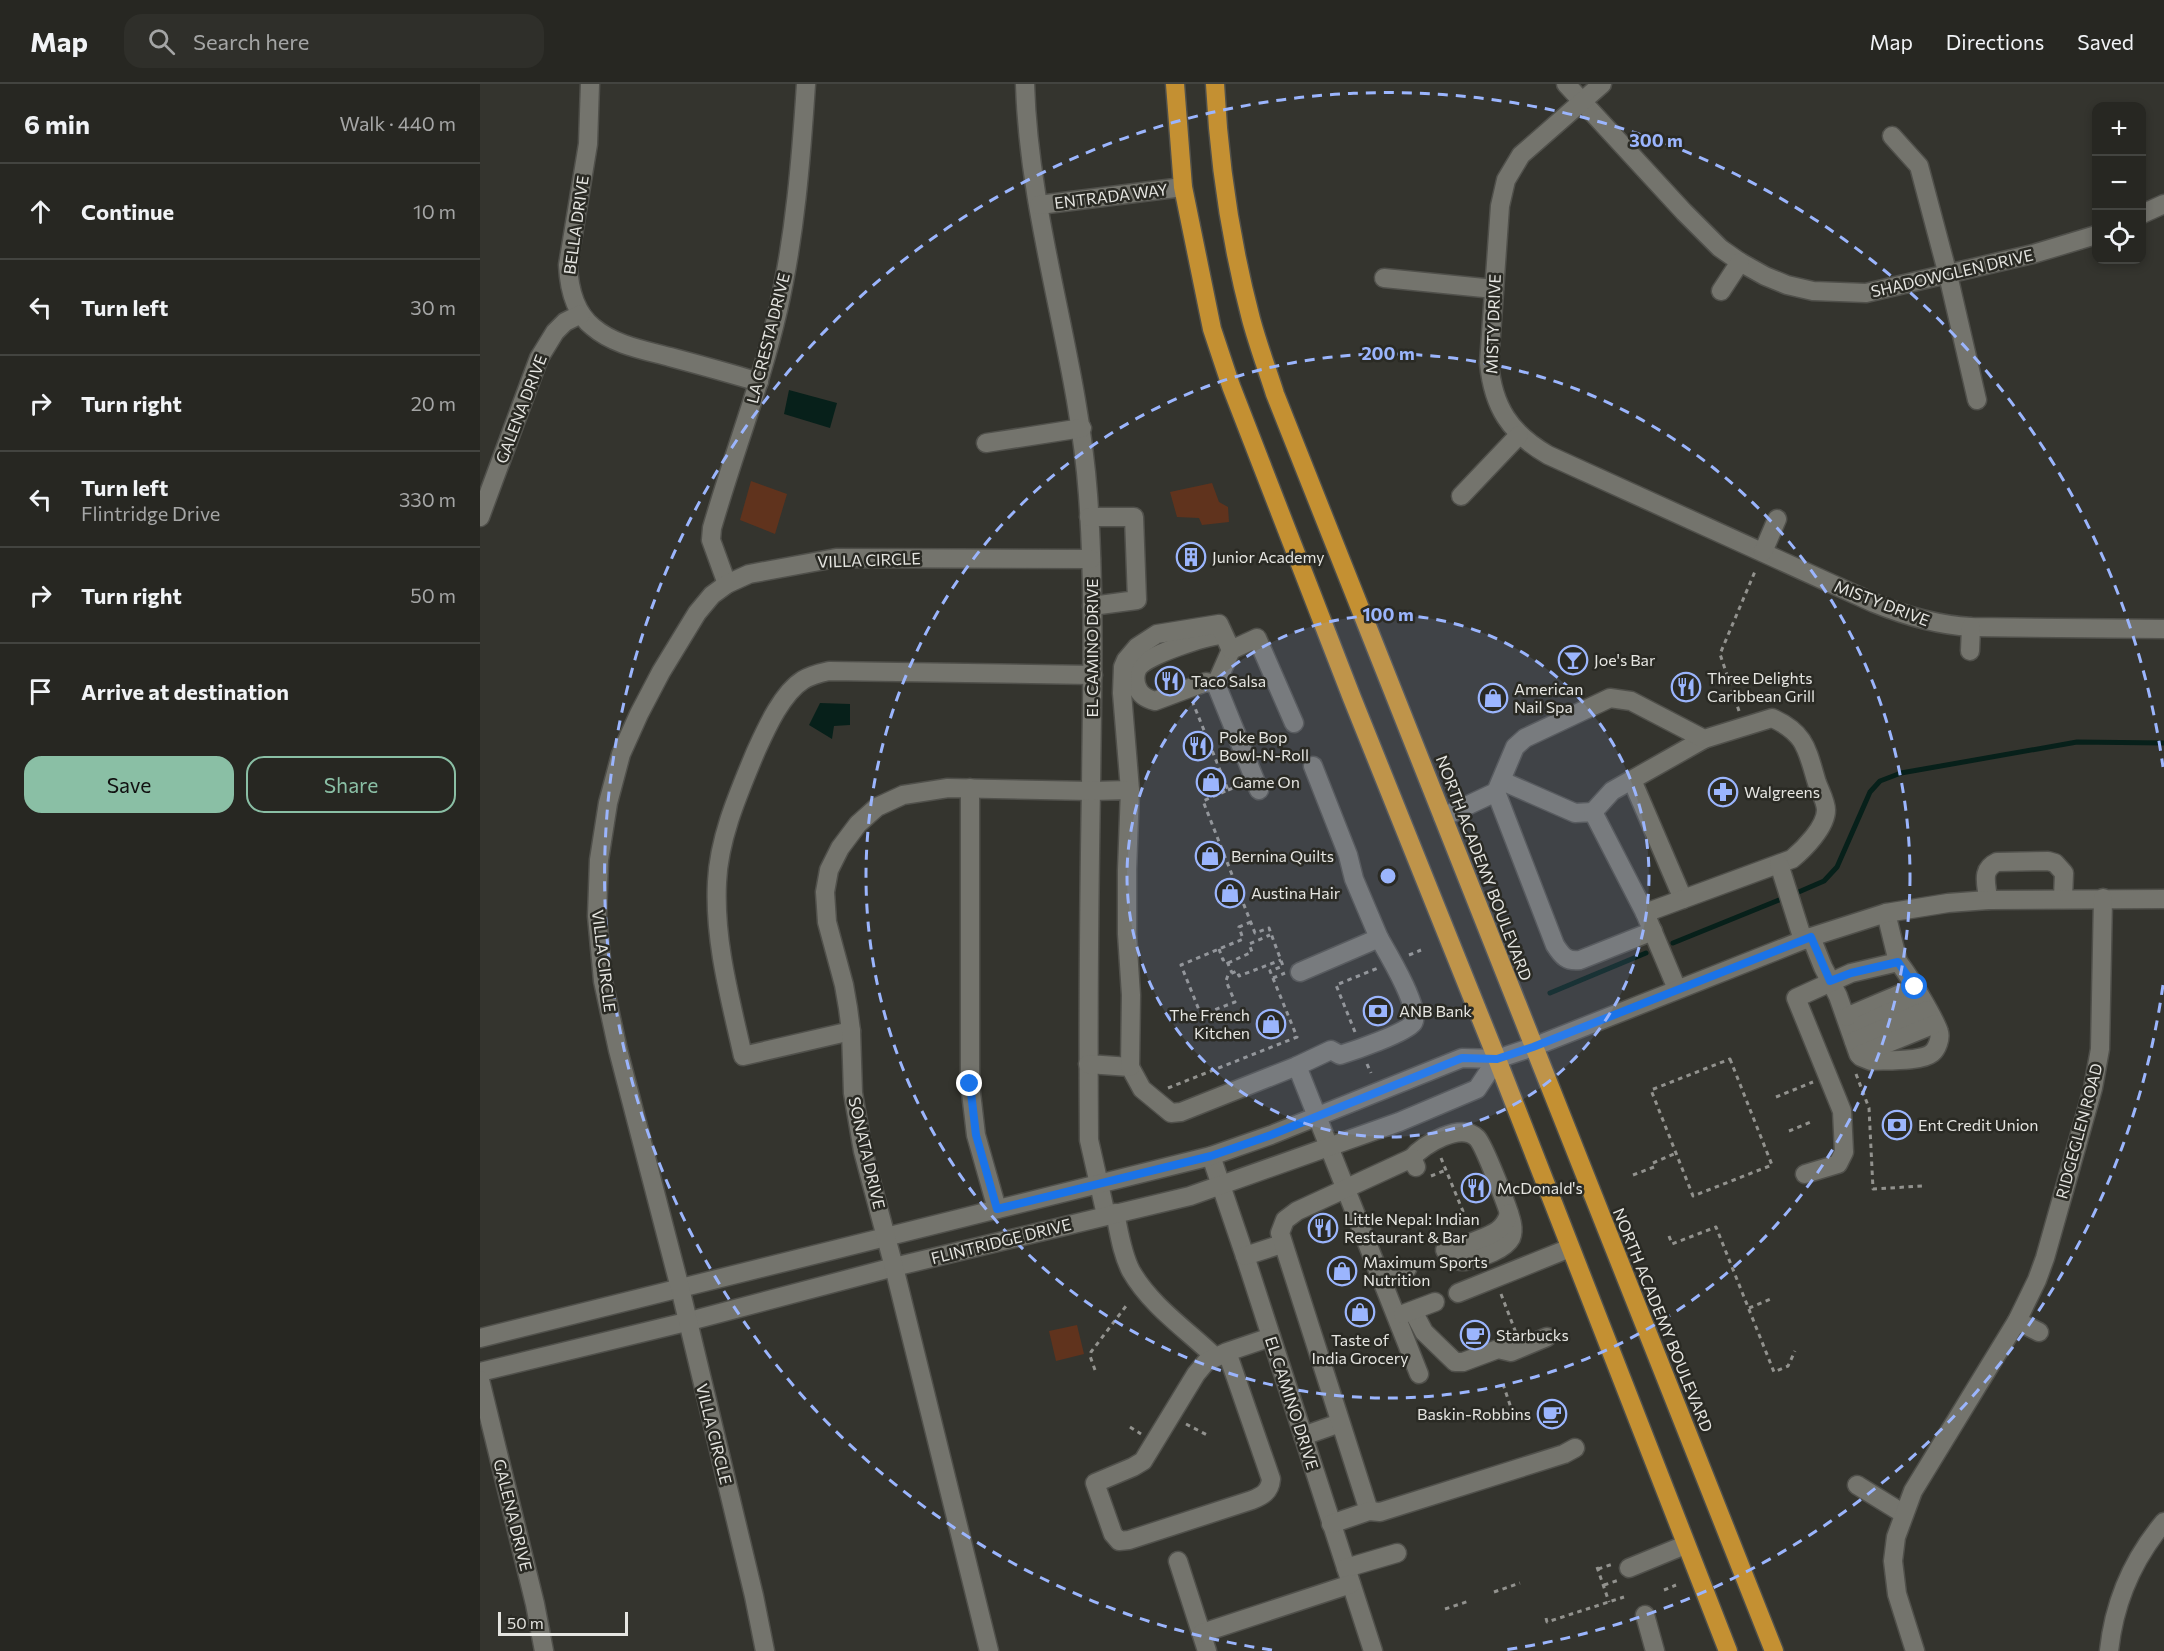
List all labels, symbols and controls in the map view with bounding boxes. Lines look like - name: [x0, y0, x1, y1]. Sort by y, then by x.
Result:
- search box: [124, 14, 544, 68]
- text: Map: [30, 24, 88, 58]
- icon: search: [145, 25, 178, 58]
- text: Search here: [193, 28, 309, 55]
- text: Map: [1870, 29, 1913, 54]
- text: Directions: [1946, 29, 2044, 54]
- text: Saved: [2077, 29, 2134, 54]
- map controls: [2092, 102, 2146, 264]
- button: +: [2092, 102, 2146, 156]
- text: 6 min: [24, 108, 90, 139]
- text: Walk · 440 m: [340, 111, 456, 135]
- text: 300 m: [1629, 129, 1683, 151]
- button: −: [2092, 156, 2146, 210]
- street label: BELLA DRIVE: [559, 174, 592, 276]
- street label: ENTRADA WAY: [1053, 179, 1169, 212]
- icon: ahead: [24, 195, 57, 228]
- text: Continue: [81, 198, 174, 225]
- text: 10 m: [413, 199, 456, 223]
- button: locate: [2092, 210, 2146, 264]
- street label: SHADOWGLEN DRIVE: [1869, 245, 2035, 300]
- street label: LA CRESTA DRIVE: [742, 271, 793, 405]
- street label: MISTY DRIVE: [1481, 274, 1504, 374]
- icon: left: [24, 291, 57, 324]
- text: Turn left: [81, 294, 168, 321]
- text: 30 m: [410, 295, 456, 319]
- text: 200 m: [1361, 342, 1415, 364]
- street label: GALENA DRIVE: [491, 352, 550, 466]
- icon: right: [24, 387, 57, 420]
- text: Turn right: [81, 390, 182, 417]
- text: 20 m: [411, 391, 456, 415]
- text: Turn left: [81, 474, 168, 501]
- icon: left: [24, 483, 57, 516]
- text: 330 m: [399, 487, 456, 511]
- text: Flintridge Drive: [81, 501, 220, 525]
- building icon: Junior Academy: [1175, 541, 1207, 573]
- place label: Junior Academy: [1212, 547, 1325, 566]
- street label: VILLA CIRCLE: [817, 548, 921, 571]
- street label: MISTY DRIVE: [1832, 576, 1932, 629]
- street label: EL CAMINO DRIVE: [1082, 578, 1101, 718]
- icon: right: [24, 579, 57, 612]
- text: Turn right: [81, 582, 182, 609]
- text: 50 m: [410, 583, 456, 607]
- text: 100 m: [1362, 603, 1414, 625]
- bar icon: Joe's Bar: [1557, 644, 1589, 676]
- place label: Joe's Bar: [1594, 650, 1656, 669]
- restaurant icon: Taco Salsa: [1154, 665, 1186, 697]
- place label: Three Delights Caribbean Grill: [1707, 668, 1815, 705]
- place label: Taco Salsa: [1191, 671, 1266, 690]
- restaurant icon: Three Delights Caribbean Grill: [1670, 671, 1702, 703]
- icon: arrive: [24, 675, 57, 708]
- text: Arrive at destination: [81, 678, 289, 705]
- place label: American Nail Spa: [1514, 679, 1583, 716]
- shop icon: American Nail Spa: [1477, 682, 1509, 714]
- place label: Poke Bop Bowl-N-Roll: [1219, 727, 1309, 764]
- restaurant icon: Poke Bop Bowl-N-Roll: [1182, 730, 1214, 762]
- street label: NORTH ACADEMY BOULEVARD: [1433, 753, 1536, 983]
- button: Save: [24, 756, 234, 813]
- button: Share: [246, 756, 456, 813]
- shop icon: Game On: [1195, 766, 1227, 798]
- place label: Game On: [1232, 772, 1300, 791]
- pharmacy icon: Walgreens: [1707, 776, 1739, 808]
- place label: Walgreens: [1744, 782, 1820, 801]
- shop icon: Bernina Quilts: [1194, 840, 1226, 872]
- place label: Bernina Quilts: [1231, 846, 1334, 865]
- centre of rings: [1378, 866, 1398, 886]
- shop icon: Austina Hair: [1214, 877, 1246, 909]
- place label: Austina Hair: [1251, 883, 1341, 902]
- street label: VILLA CIRCLE: [589, 908, 620, 1013]
- route start: [1901, 973, 1927, 999]
- bank icon: ANB Bank: [1362, 995, 1394, 1027]
- place label: ANB Bank: [1399, 1001, 1472, 1020]
- place label: The French Kitchen: [1169, 1005, 1250, 1042]
- shop icon: The French Kitchen: [1255, 1008, 1287, 1040]
- street label: RIDGEGLEN ROAD: [2051, 1061, 2106, 1201]
- route end: [956, 1070, 982, 1096]
- street label: SONATA DRIVE: [845, 1095, 890, 1211]
- bank icon: Ent Credit Union: [1881, 1109, 1913, 1141]
- place label: Ent Credit Union: [1918, 1115, 2038, 1134]
- restaurant icon: McDonald's: [1460, 1172, 1492, 1204]
- place label: McDonald's: [1497, 1178, 1583, 1197]
- street label: NORTH ACADEMY BOULEVARD: [1610, 1205, 1717, 1435]
- place label: Little Nepal: Indian Restaurant & Bar: [1344, 1209, 1480, 1246]
- restaurant icon: Little Nepal: Indian Restaurant & Bar: [1307, 1212, 1339, 1244]
- street label: FLINTRIDGE DRIVE: [929, 1214, 1073, 1267]
- place label: Maximum Sports Nutrition: [1363, 1252, 1488, 1289]
- shop icon: Maximum Sports Nutrition: [1326, 1255, 1358, 1287]
- shop icon: Taste of India Grocery: [1344, 1296, 1376, 1328]
- cafe icon: Starbucks: [1459, 1319, 1491, 1351]
- place label: Starbucks: [1496, 1325, 1569, 1344]
- place label: Taste of India Grocery: [1312, 1330, 1408, 1367]
- street label: EL CAMINO DRIVE: [1262, 1334, 1323, 1472]
- street label: VILLA CIRCLE: [693, 1381, 736, 1486]
- cafe icon: Baskin-Robbins: [1536, 1398, 1568, 1430]
- place label: Baskin-Robbins: [1417, 1404, 1531, 1423]
- street label: GALENA DRIVE: [490, 1457, 537, 1573]
- scale bar: [498, 1609, 628, 1636]
- text: 50 m: [507, 1613, 544, 1632]

